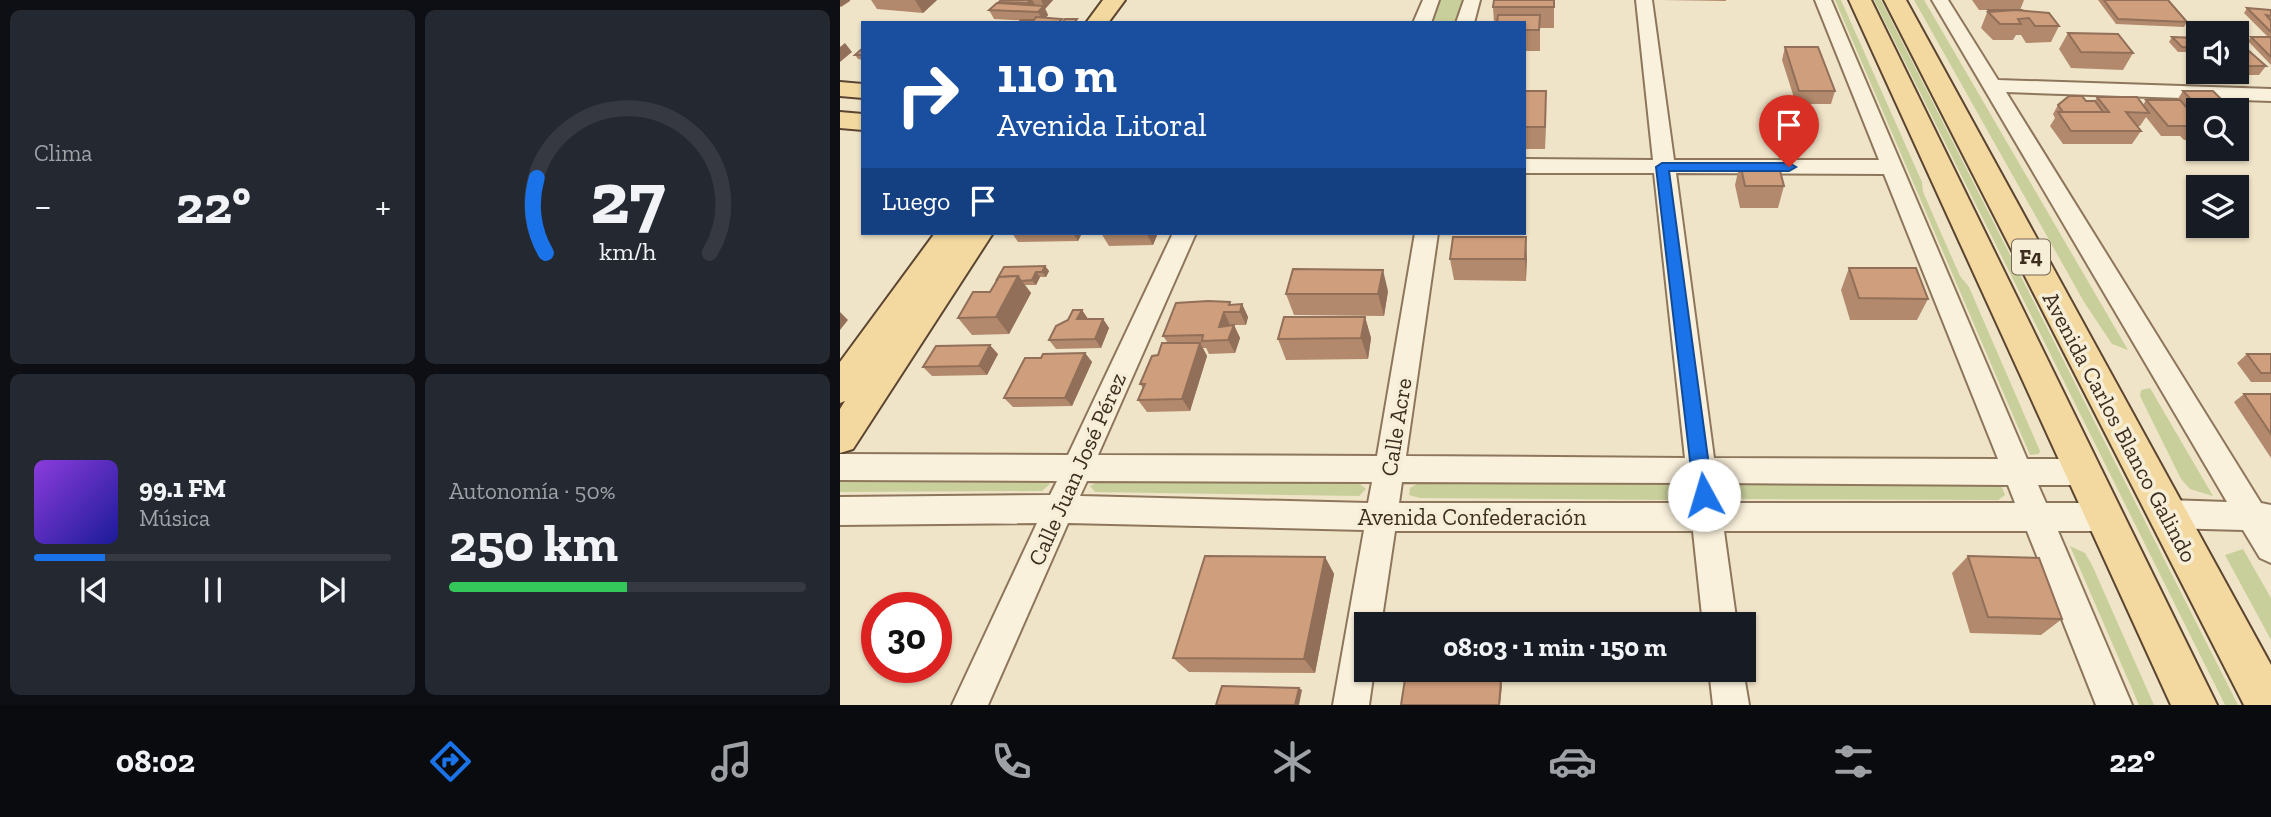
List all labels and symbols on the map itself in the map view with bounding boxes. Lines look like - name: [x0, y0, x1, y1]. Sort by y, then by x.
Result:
- pin: [1759, 95, 1819, 167]
- road number: F4: [2012, 240, 2050, 274]
- street label: Avenida Carlos Blanco Galindo: [2037, 287, 2203, 567]
- street label: Calle Juan José Pérez: [1022, 368, 1132, 570]
- street label: Calle Acre: [1374, 376, 1418, 478]
- position arrow: [1667, 458, 1741, 532]
- street label: Avenida Confederación: [1358, 503, 1586, 531]
- speed limit sign: 30: [861, 592, 952, 683]

